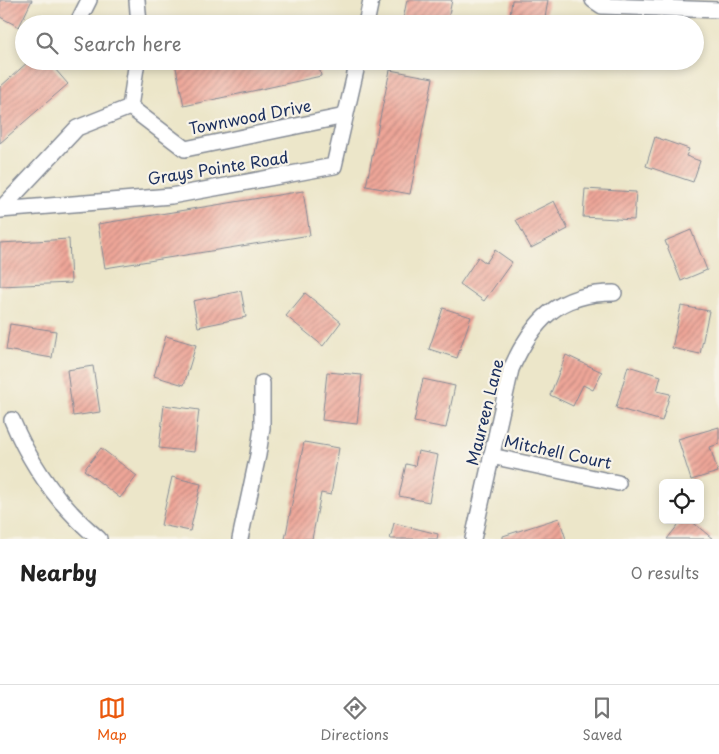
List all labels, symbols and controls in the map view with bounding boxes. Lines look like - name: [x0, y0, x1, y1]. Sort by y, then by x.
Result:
- search box: [15, 15, 704, 70]
- icon: search: [33, 29, 61, 57]
- text: Search here: [73, 29, 182, 57]
- street label: Townwood Drive: [187, 92, 313, 140]
- street label: Grays Pointe Road: [146, 144, 290, 190]
- street label: Maureen Lane: [459, 356, 509, 468]
- street label: Mitchell Court: [502, 428, 615, 474]
- map controls: [659, 479, 704, 524]
- button: locate: [659, 479, 704, 524]
- text: Nearby: [20, 556, 97, 588]
- text: 0 results: [631, 560, 699, 584]
- tab: Map: [97, 694, 127, 745]
- tab: Directions: [321, 694, 389, 745]
- tab: Saved: [582, 694, 622, 745]

